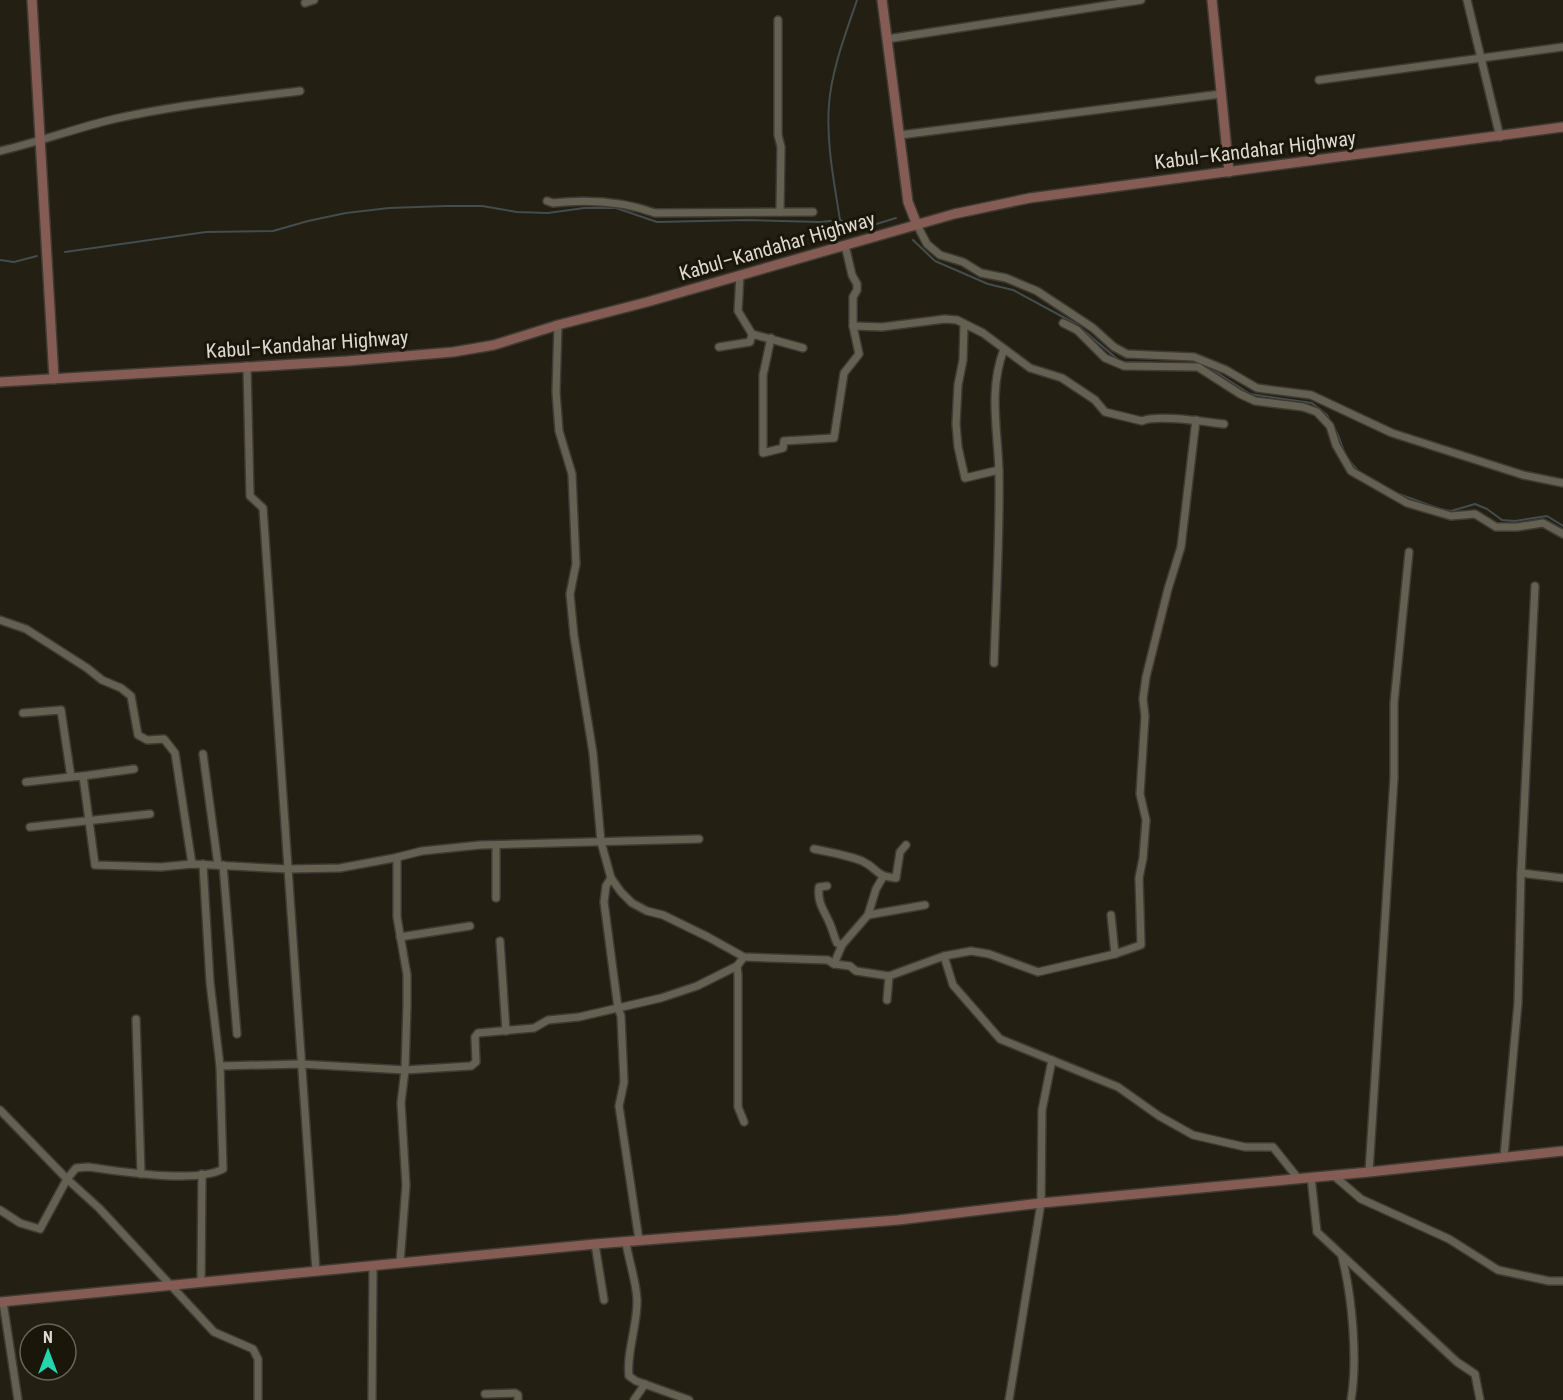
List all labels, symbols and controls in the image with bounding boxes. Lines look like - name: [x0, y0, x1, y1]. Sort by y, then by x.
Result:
- street label: Kabul–Kandahar Highway: [1153, 126, 1357, 174]
- street label: Kabul–Kandahar Highway: [676, 206, 878, 286]
- street label: Kabul–Kandahar Highway: [205, 325, 409, 363]
- north arrow: [18, 1322, 78, 1382]
- text: N: [43, 1328, 53, 1347]

